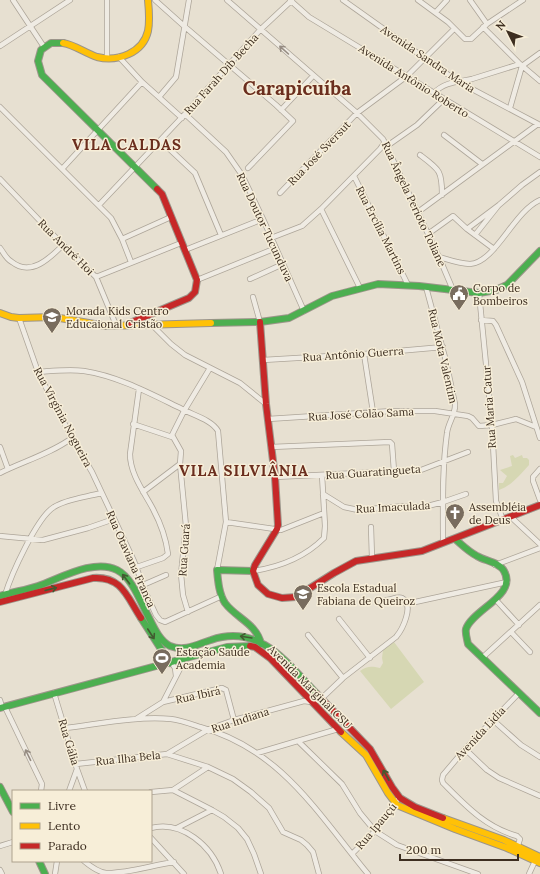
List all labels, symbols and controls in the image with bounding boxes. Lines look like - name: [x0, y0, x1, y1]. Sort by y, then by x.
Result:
- north arrow: [488, 12, 528, 52]
- text: N: [493, 17, 509, 33]
- street label: Avenida Sandra Maria: [377, 22, 478, 96]
- street label: Rua Farah Dib Becha: [181, 30, 261, 118]
- street label: Avenida Antônio Roberto: [355, 41, 472, 121]
- one-way arrow: [279, 45, 289, 55]
- district label: Carapicuíba: [243, 76, 351, 100]
- street label: Rua José Sversut: [285, 117, 354, 188]
- district label: VILA CALDAS: [72, 135, 182, 154]
- street label: Rua Ângela Perioto Toliane: [379, 139, 449, 269]
- street label: Rua Doutor Tucunduva: [234, 170, 296, 284]
- street label: Rua Ercília Martins: [353, 184, 409, 276]
- street label: Rua André Hoi: [35, 216, 97, 278]
- place label: Corpo de Bombeiros: [473, 281, 528, 308]
- public building icon: Corpo de Bombeiros: [448, 283, 470, 311]
- place label: Morada Kids Centro Educaional Cristão: [66, 304, 169, 331]
- school or university icon: Morada Kids Centro Educaional Cristão: [41, 306, 63, 334]
- street label: Rua Mota Valentim: [425, 307, 461, 405]
- street label: Rua Antônio Guerra: [302, 343, 404, 365]
- street label: Rua Virgínia Nogueira: [31, 365, 95, 470]
- street label: Rua Maria Catur: [479, 365, 499, 449]
- street label: Rua José Colão Sama: [308, 404, 415, 424]
- district label: VILA SILVIÂNIA: [179, 461, 309, 480]
- street label: Rua Guaratingueta: [325, 462, 421, 482]
- street label: Rua Imaculada: [355, 498, 431, 516]
- place label: Assembléia de Deus: [468, 500, 526, 527]
- church icon: Assembléia de Deus: [444, 502, 466, 530]
- street label: Rua Otaviana Franca: [103, 508, 159, 610]
- street label: Rua Guará: [175, 523, 193, 577]
- one-way arrow: [122, 574, 130, 585]
- place label: Escola Estadual Fabiana de Queiroz: [317, 581, 416, 608]
- school or university icon: Escola Estadual Fabiana de Queiroz: [292, 583, 314, 611]
- one-way arrow: [45, 585, 58, 592]
- one-way arrow: [147, 628, 155, 639]
- one-way arrow: [240, 633, 253, 641]
- street label: Avenida Marginal CSU: [264, 641, 355, 732]
- place label: Estação Saúde Academia: [175, 645, 250, 672]
- sports icon: Estação Saúde Academia: [151, 647, 173, 675]
- street label: Rua Ibirá: [174, 683, 222, 707]
- street label: Avenida Lidia: [451, 703, 508, 763]
- street label: Rua Indiana: [209, 704, 271, 736]
- street label: Rua Gália: [55, 717, 83, 767]
- street label: Rua Ilha Bela: [95, 748, 162, 768]
- one-way arrow: [24, 750, 31, 762]
- one-way arrow: [381, 770, 389, 782]
- legend: [12, 790, 152, 862]
- text: Livre: [48, 798, 76, 813]
- street label: Rua Ipauçú: [352, 799, 400, 852]
- text: Lento: [48, 818, 80, 833]
- scale bar: [400, 836, 518, 862]
- text: Parado: [48, 838, 87, 853]
- text: 200 m: [406, 842, 442, 857]

